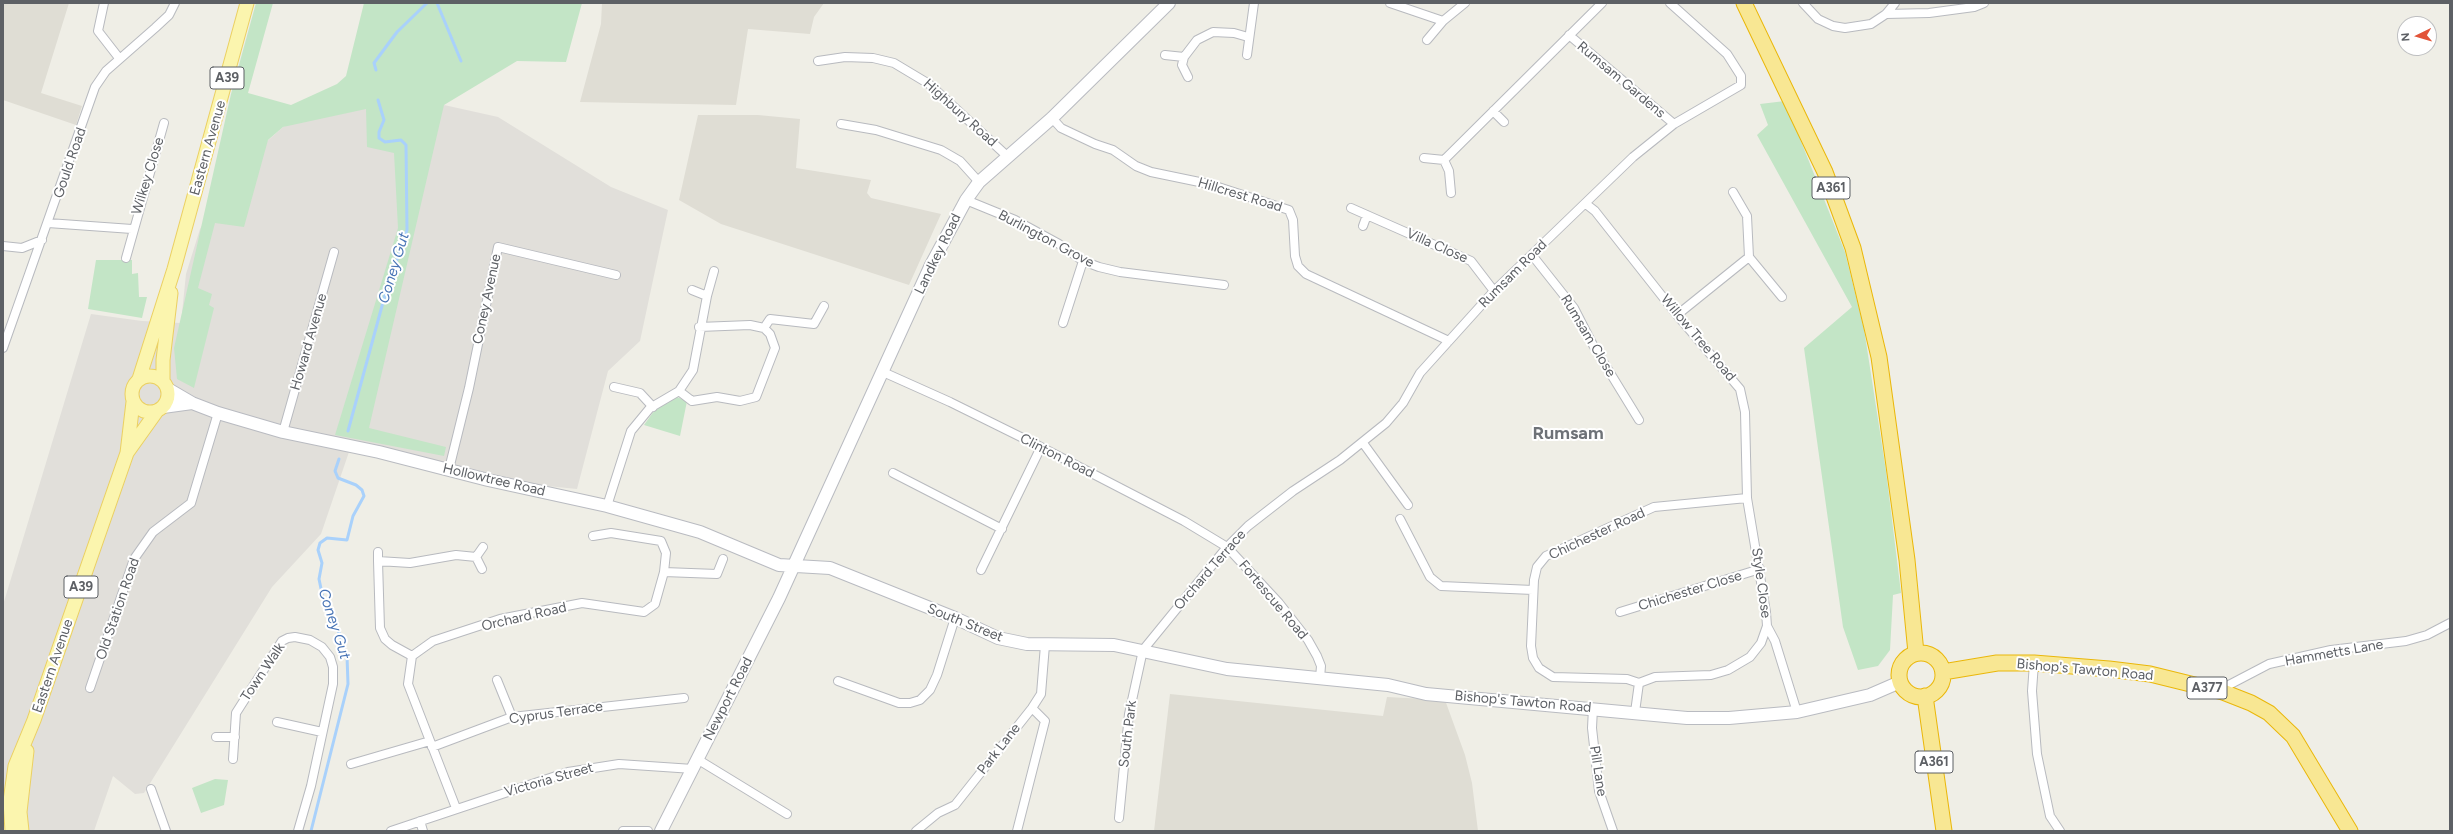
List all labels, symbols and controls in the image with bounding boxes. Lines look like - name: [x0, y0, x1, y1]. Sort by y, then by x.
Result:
- north arrow: [2397, 16, 2437, 56]
- text: N: [2399, 32, 2412, 42]
- street label: Rumsam Gardens: [1573, 38, 1669, 122]
- road number: A39: [210, 67, 244, 89]
- street label: Highbury Road: [920, 75, 1000, 151]
- street label: Eastern Avenue: [186, 98, 230, 198]
- street label: Gould Road: [50, 125, 90, 201]
- street label: Wilkey Close: [128, 135, 168, 217]
- street label: Hillcrest Road: [1196, 174, 1284, 216]
- road number: A361: [1812, 177, 1850, 199]
- street label: Burlington Grove: [995, 207, 1097, 271]
- street label: Landkey Road: [911, 211, 965, 297]
- street label: Villa Close: [1404, 225, 1470, 267]
- water label: Coney Gut: [375, 230, 413, 306]
- street label: Rumsam Road: [1475, 236, 1551, 312]
- street label: Coney Avenue: [469, 252, 505, 346]
- street label: Willow Tree Road: [1657, 291, 1739, 385]
- street label: Howard Avenue: [287, 292, 331, 392]
- street label: Rumsam Close: [1557, 292, 1619, 380]
- district label: Rumsam: [1532, 423, 1604, 445]
- street label: Clinton Road: [1017, 430, 1097, 482]
- street label: Hollowtree Road: [441, 460, 547, 500]
- street label: Chichester Road: [1546, 504, 1648, 564]
- street label: Orchard Terrace: [1171, 526, 1249, 614]
- street label: Style Close: [1748, 547, 1774, 619]
- street label: Old Station Road: [93, 556, 143, 662]
- street label: Fortescue Road: [1235, 557, 1311, 643]
- street label: Chichester Close: [1636, 567, 1744, 615]
- road number: A39: [64, 576, 98, 598]
- water label: Coney Gut: [314, 586, 354, 662]
- street label: Orchard Road: [480, 599, 568, 635]
- street label: South Street: [925, 600, 1005, 646]
- street label: Eastern Avenue: [29, 617, 77, 715]
- street label: Hammetts Lane: [2284, 636, 2384, 670]
- street label: Town Walk: [237, 640, 289, 704]
- street label: Newport Road: [700, 654, 756, 744]
- street label: Bishop's Tawton Road: [2016, 656, 2154, 684]
- road number: A377: [2187, 677, 2227, 699]
- street label: Bishop's Tawton Road: [1454, 688, 1592, 716]
- street label: Cyprus Terrace: [508, 698, 604, 728]
- street label: South Park: [1116, 699, 1140, 769]
- street label: Park Lane: [974, 720, 1024, 778]
- street label: Pill Lane: [1586, 745, 1610, 797]
- road number: A361: [1915, 751, 1953, 773]
- street label: Victoria Street: [503, 759, 595, 801]

